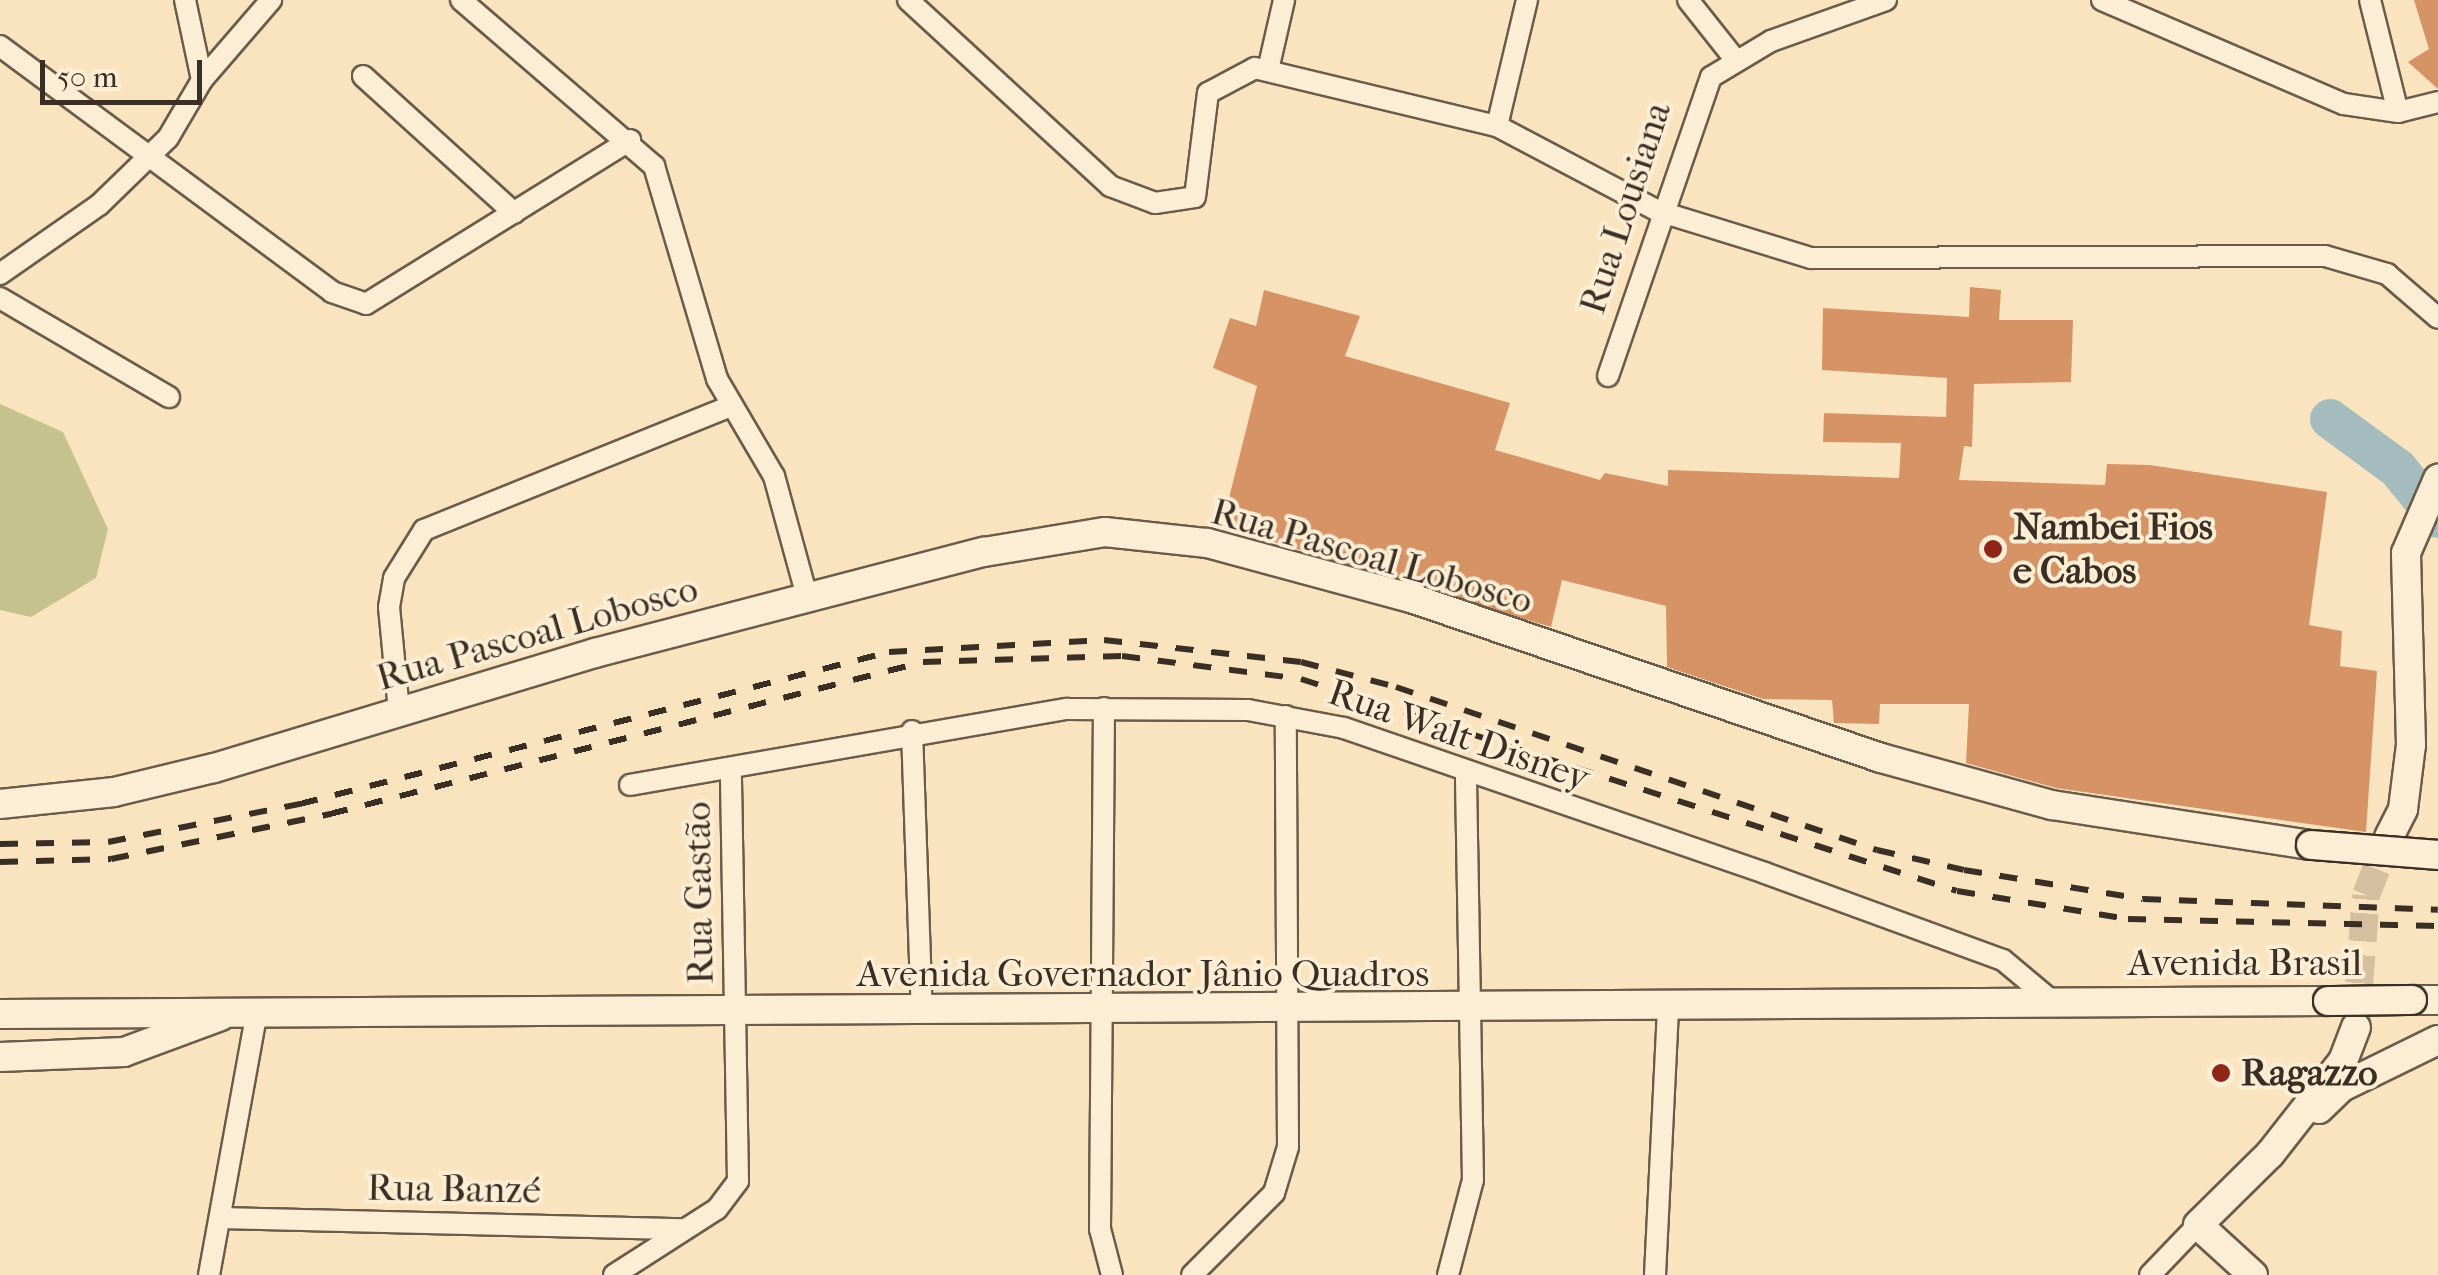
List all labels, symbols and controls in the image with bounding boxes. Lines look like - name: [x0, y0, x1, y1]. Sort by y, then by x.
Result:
- scale bar: [45, 40, 208, 102]
- text: 50 m: [57, 60, 118, 95]
- street label: Rua Lousiana: [1569, 96, 1681, 320]
- street label: Rua Pascoal Lobosco: [1206, 488, 1538, 624]
- place label: Nambei Fios e Cabos: [2013, 504, 2213, 594]
- marker: Nambei Fios e Cabos: [1982, 538, 2004, 560]
- street label: Rua Pascoal Lobosco: [371, 565, 703, 701]
- street label: Rua Walt Disney: [1322, 669, 1596, 801]
- street label: Rua Gastão: [675, 801, 723, 985]
- street label: Avenida Brasil: [2128, 940, 2362, 986]
- street label: Avenida Governador Jânio Quadros: [857, 951, 1429, 997]
- place label: Ragazzo: [2241, 1050, 2378, 1096]
- marker: Ragazzo: [2210, 1062, 2232, 1084]
- street label: Rua Banzé: [367, 1165, 541, 1213]

